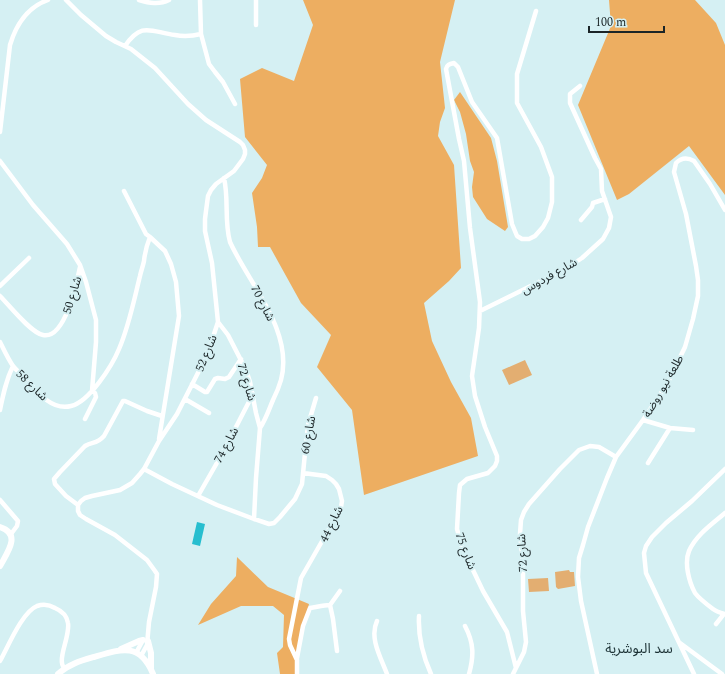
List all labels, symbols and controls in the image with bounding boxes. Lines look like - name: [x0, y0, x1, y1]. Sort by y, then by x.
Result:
- scale bar: [589, 8, 664, 34]
- text: 100 m: [595, 13, 626, 32]
- street label: شارع فردوس: [518, 253, 581, 300]
- street label: شارع 50: [58, 274, 87, 316]
- street label: شارع 70: [245, 282, 280, 325]
- street label: شارع 52: [190, 332, 222, 375]
- street label: طلعة نيو روضة: [638, 351, 689, 421]
- street label: شارع 72: [232, 361, 261, 403]
- street label: شارع 58: [11, 365, 52, 406]
- street label: شارع 60: [296, 415, 321, 456]
- street label: شارع 74: [209, 424, 244, 467]
- street label: شارع 44: [314, 503, 348, 546]
- street label: شارع 75: [450, 530, 481, 573]
- street label: شارع 72: [512, 533, 533, 573]
- district label: سد البوشرية: [605, 638, 673, 659]

